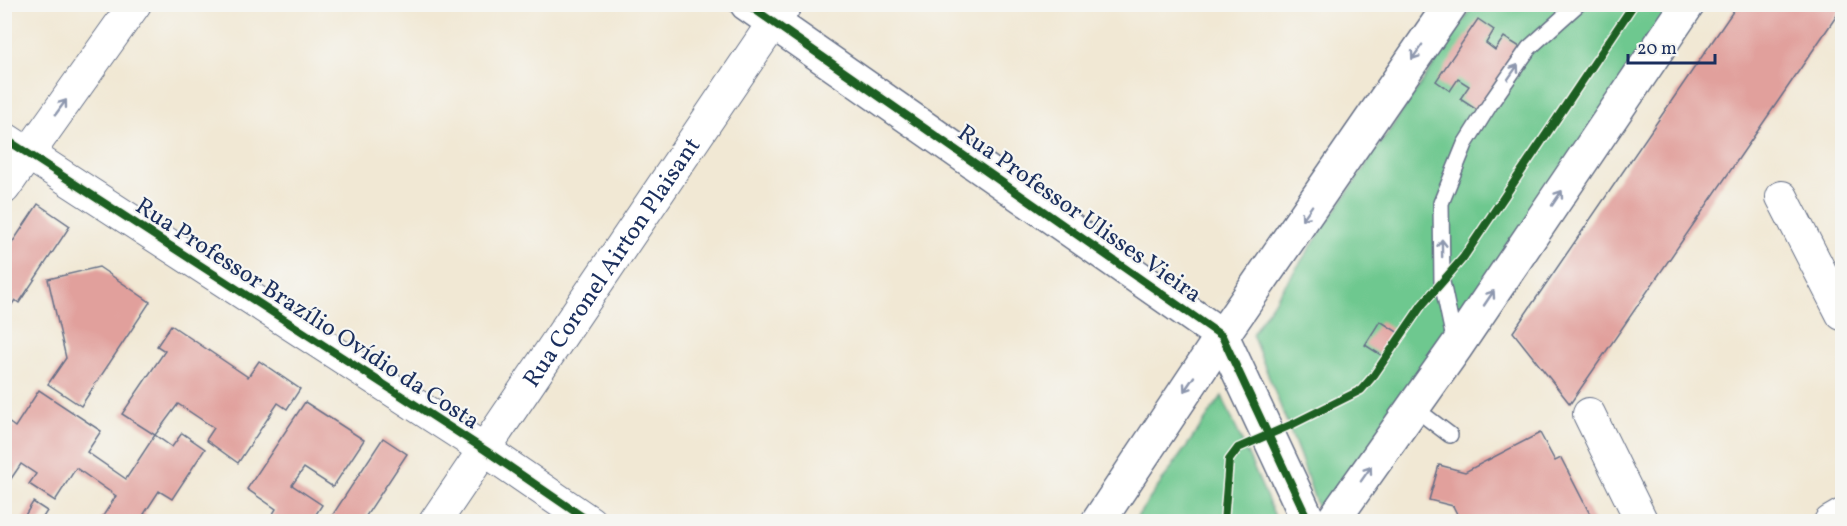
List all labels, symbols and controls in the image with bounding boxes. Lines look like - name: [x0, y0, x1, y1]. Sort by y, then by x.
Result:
- scale bar: [1628, 27, 1715, 65]
- text: 20 m: [1637, 37, 1677, 62]
- one-way arrow: [1411, 44, 1423, 60]
- one-way arrow: [1507, 64, 1519, 80]
- one-way arrow: [55, 99, 67, 115]
- street label: Rua Professor Ulisses Vieira: [950, 117, 1208, 312]
- street label: Rua Coronel Airton Plaisant: [516, 131, 710, 395]
- street label: Rua Professor Brazílio Ovídio da Costa: [128, 190, 486, 439]
- one-way arrow: [1551, 190, 1563, 207]
- one-way arrow: [1301, 204, 1313, 220]
- one-way arrow: [1436, 238, 1447, 258]
- one-way arrow: [1483, 291, 1495, 307]
- one-way arrow: [1183, 376, 1195, 392]
- one-way arrow: [1360, 466, 1372, 482]

